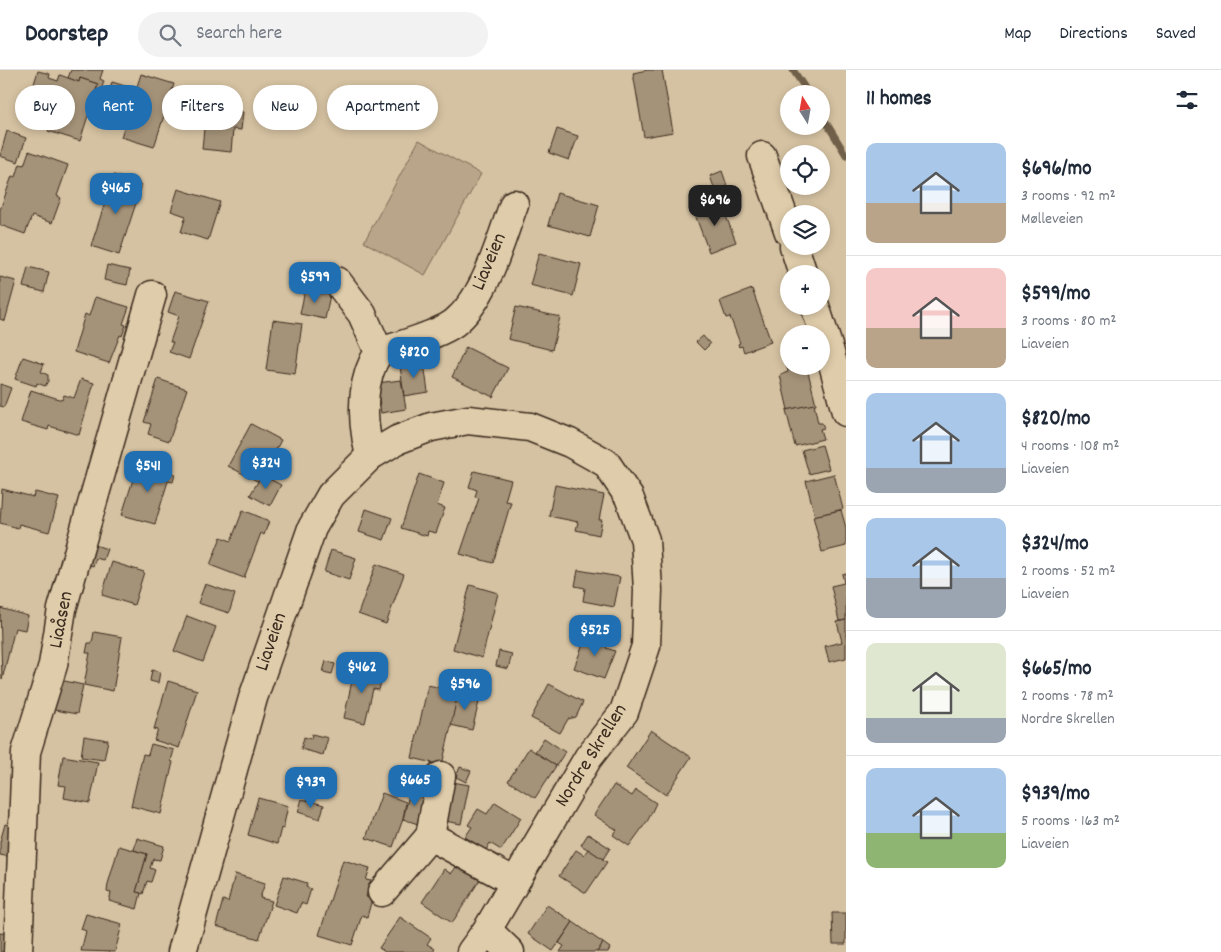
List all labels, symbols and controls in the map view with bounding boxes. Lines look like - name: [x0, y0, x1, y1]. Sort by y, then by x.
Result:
- search box: [138, 12, 488, 57]
- text: Doorstep: [25, 18, 108, 52]
- icon: search: [156, 21, 184, 49]
- text: Search here: [196, 21, 282, 48]
- text: Map: [1004, 22, 1031, 47]
- text: Directions: [1059, 22, 1128, 47]
- text: Saved: [1156, 22, 1196, 47]
- chip: Buy: [15, 85, 75, 130]
- chip: Rent: [85, 85, 152, 130]
- chip: Filters: [162, 85, 243, 130]
- chip: New: [253, 85, 317, 130]
- chip: Apartment: [327, 85, 438, 130]
- north arrow: [780, 85, 830, 135]
- map controls: [780, 85, 830, 375]
- text: 11 homes: [866, 85, 931, 115]
- icon: filters: [1173, 86, 1201, 114]
- button: locate: [780, 145, 830, 195]
- text: $696/mo: [1021, 155, 1092, 185]
- icon: home: [906, 163, 966, 223]
- pin: $465: [86, 172, 146, 215]
- text: $465: [101, 177, 131, 200]
- pin: $696: [685, 184, 745, 227]
- text: 3 rooms · 92 m²: [1021, 185, 1115, 208]
- text: $696: [699, 189, 731, 212]
- button: layers: [780, 205, 830, 255]
- text: Mølleveien: [1021, 208, 1083, 231]
- street label: Liaveien: [465, 229, 515, 295]
- pin: $599: [285, 262, 345, 304]
- button: +: [780, 265, 830, 315]
- text: $599: [300, 266, 330, 289]
- text: $599/mo: [1021, 280, 1090, 310]
- icon: home: [906, 288, 966, 348]
- text: 3 rooms · 80 m²: [1021, 310, 1116, 333]
- button: −: [780, 325, 830, 375]
- text: Liaveien: [1021, 333, 1069, 356]
- pin: $820: [384, 336, 444, 379]
- text: $820: [399, 341, 429, 364]
- text: $820/mo: [1021, 405, 1090, 435]
- icon: home: [906, 413, 966, 473]
- text: 4 rooms · 108 m²: [1021, 435, 1119, 458]
- pin: $324: [236, 448, 296, 490]
- pin: $541: [118, 450, 178, 493]
- text: $324: [252, 452, 280, 475]
- text: $541: [135, 455, 161, 478]
- text: Liaveien: [1021, 458, 1069, 481]
- text: $324/mo: [1021, 530, 1089, 560]
- icon: home: [906, 538, 966, 598]
- text: 2 rooms · 52 m²: [1021, 560, 1115, 583]
- text: Liaveien: [1021, 583, 1069, 606]
- street label: Liaåsen: [43, 589, 81, 651]
- street label: Liaveien: [249, 609, 295, 675]
- pin: $525: [565, 614, 625, 657]
- text: $525: [580, 619, 610, 642]
- pin: $462: [332, 652, 392, 694]
- text: $665/mo: [1021, 655, 1092, 685]
- text: $462: [347, 656, 377, 679]
- icon: home: [906, 663, 966, 723]
- pin: $596: [435, 668, 495, 711]
- text: $596: [450, 673, 480, 696]
- text: 2 rooms · 78 m²: [1021, 685, 1114, 708]
- street label: Nordre Skrellen: [549, 699, 635, 813]
- text: Nordre Skrellen: [1021, 708, 1115, 731]
- pin: $665: [385, 764, 445, 807]
- pin: $939: [281, 766, 341, 809]
- text: $665: [399, 769, 431, 792]
- text: $939: [296, 771, 326, 794]
- text: $939/mo: [1021, 780, 1090, 810]
- icon: home: [906, 788, 966, 848]
- text: 5 rooms · 163 m²: [1021, 810, 1120, 833]
- text: Liaveien: [1021, 833, 1069, 856]

